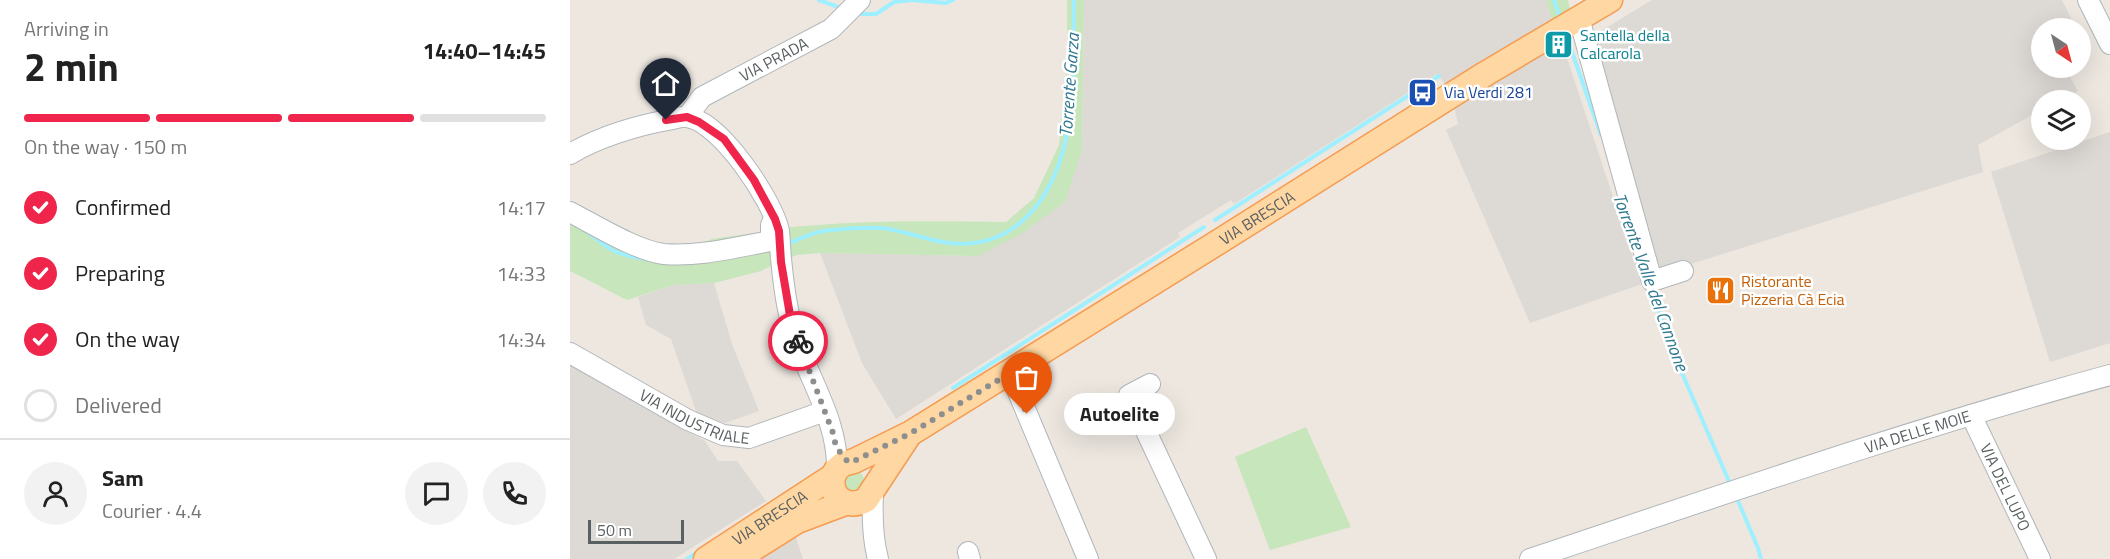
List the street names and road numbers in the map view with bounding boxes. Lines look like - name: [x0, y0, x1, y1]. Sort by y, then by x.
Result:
- street label: VIA PRADA: [735, 31, 813, 87]
- street label: VIA BRESCIA: [1214, 184, 1300, 251]
- street label: VIA INDUSTRIALE: [635, 383, 751, 450]
- street label: VIA DELLE MOIE: [1861, 404, 1974, 459]
- street label: VIA DEL LUPO: [1974, 439, 2037, 535]
- street label: VIA BRESCIA: [727, 484, 812, 551]

